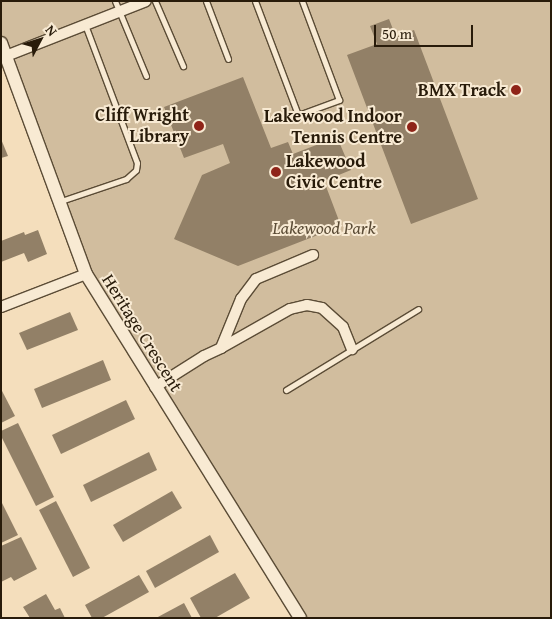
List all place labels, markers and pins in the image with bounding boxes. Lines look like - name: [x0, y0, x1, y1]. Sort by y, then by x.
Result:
- place label: BMX Track: [418, 79, 506, 101]
- marker: BMX Track: [510, 84, 522, 96]
- place label: Cliff Wright Library: [95, 105, 189, 148]
- place label: Lakewood Indoor Tennis Centre: [264, 106, 402, 148]
- marker: Cliff Wright Library: [193, 120, 205, 132]
- marker: Lakewood Indoor Tennis Centre: [406, 121, 418, 133]
- place label: Lakewood Civic Centre: [286, 151, 382, 193]
- marker: Lakewood Civic Centre: [270, 166, 282, 178]

